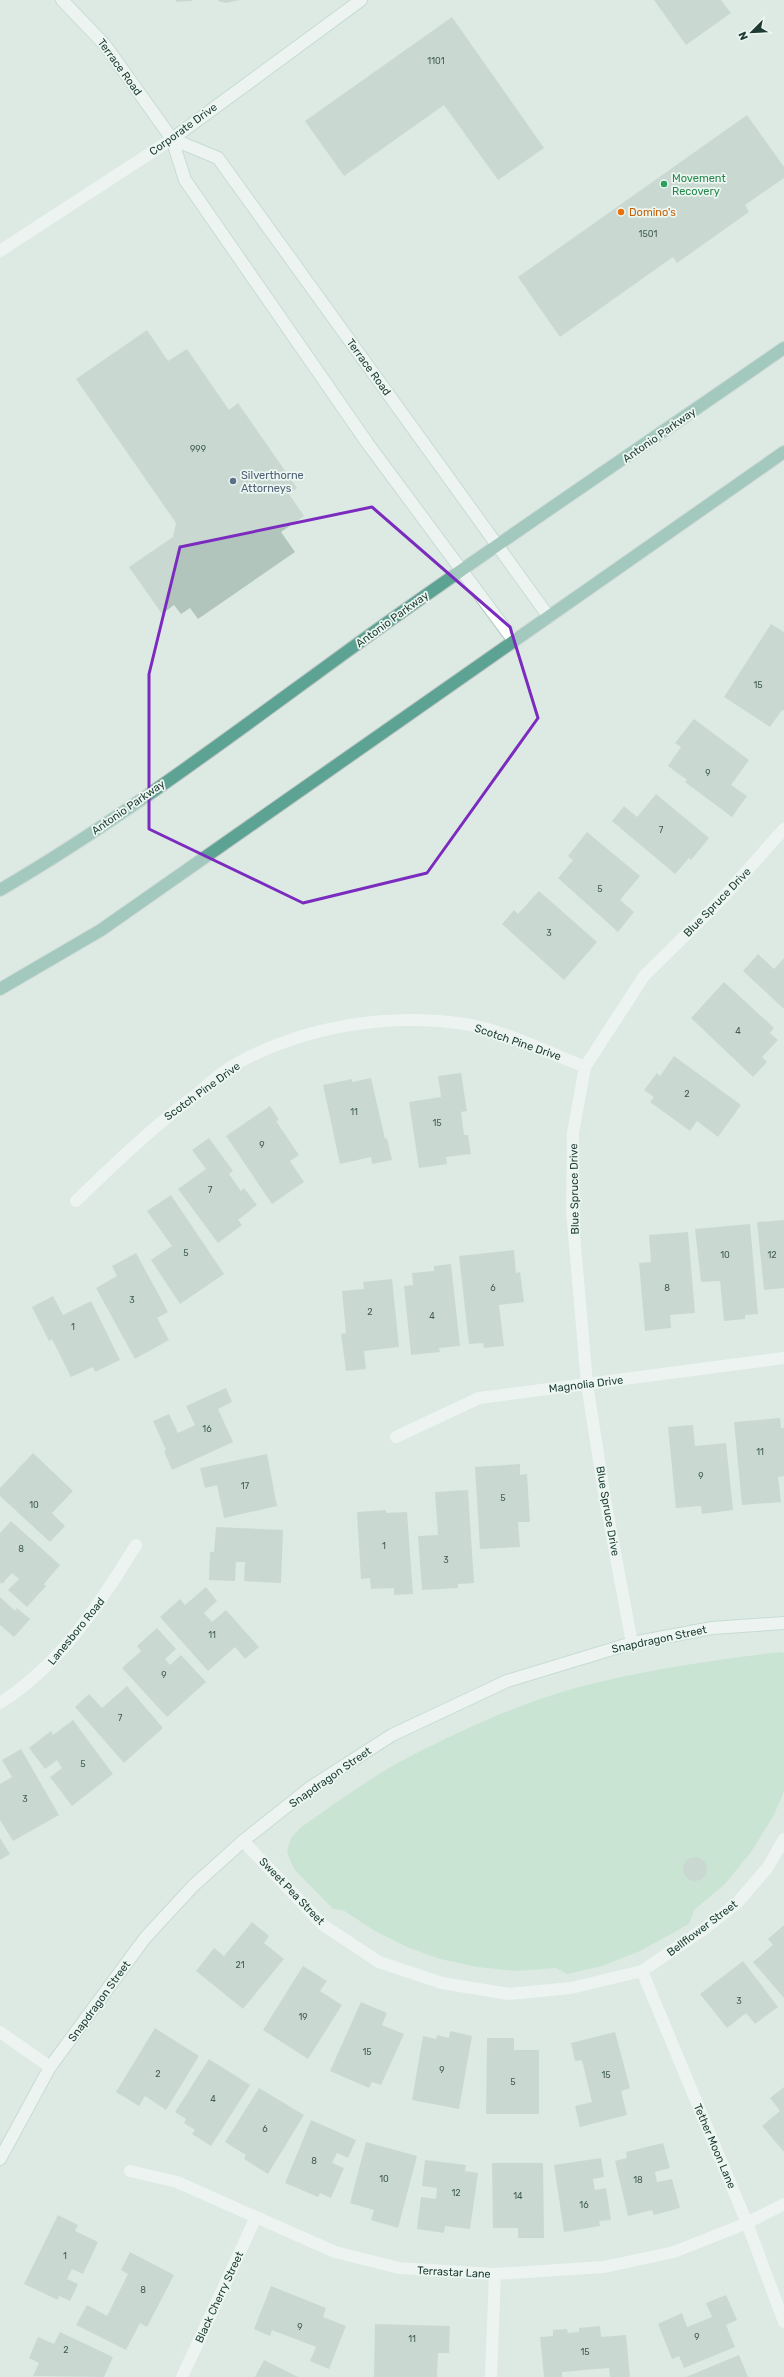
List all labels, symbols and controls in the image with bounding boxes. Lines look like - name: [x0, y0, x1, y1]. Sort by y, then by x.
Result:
- north arrow: [732, 12, 772, 52]
- text: N: [736, 30, 751, 42]
- street label: Terrace Road: [95, 36, 144, 98]
- house number: 1101: [427, 56, 445, 66]
- street label: Corporate Drive: [147, 101, 220, 158]
- place label: Movement Recovery: [672, 172, 726, 198]
- marker: Movement Recovery: [659, 179, 669, 189]
- place label: Domino's: [629, 206, 676, 219]
- marker: Domino's: [616, 207, 626, 217]
- house number: 1501: [639, 229, 658, 239]
- street label: Terrace Road: [344, 336, 393, 398]
- street label: Antonio Parkway: [620, 405, 698, 466]
- house number: 999: [190, 444, 206, 454]
- place label: Silverthorne Attorneys: [241, 469, 304, 495]
- marker: Silverthorne Attorneys: [228, 476, 238, 486]
- street label: Antonio Parkway: [353, 589, 431, 650]
- house number: 15: [753, 680, 763, 690]
- house number: 9: [705, 768, 711, 778]
- street label: Antonio Parkway: [89, 777, 167, 838]
- house number: 7: [659, 825, 664, 835]
- street label: Blue Spruce Drive: [681, 865, 754, 940]
- house number: 5: [597, 884, 603, 894]
- house number: 3: [546, 928, 552, 938]
- street label: Scotch Pine Drive: [473, 1022, 563, 1063]
- house number: 4: [735, 1026, 741, 1036]
- street label: Scotch Pine Drive: [162, 1059, 243, 1123]
- house number: 2: [684, 1089, 690, 1099]
- house number: 11: [350, 1107, 358, 1117]
- house number: 15: [432, 1118, 442, 1128]
- house number: 9: [259, 1140, 265, 1150]
- street label: Blue Spruce Drive: [567, 1143, 582, 1235]
- house number: 7: [208, 1185, 213, 1195]
- house number: 5: [183, 1248, 189, 1258]
- house number: 10: [720, 1250, 730, 1260]
- house number: 12: [767, 1250, 777, 1260]
- house number: 6: [490, 1283, 496, 1293]
- house number: 8: [664, 1283, 670, 1293]
- house number: 3: [129, 1295, 135, 1305]
- house number: 2: [367, 1307, 373, 1317]
- house number: 4: [429, 1311, 435, 1321]
- house number: 1: [71, 1322, 75, 1332]
- street label: Magnolia Drive: [548, 1373, 624, 1396]
- house number: 16: [202, 1424, 212, 1434]
- house number: 11: [756, 1447, 764, 1457]
- street label: Blue Spruce Drive: [593, 1465, 622, 1557]
- house number: 9: [698, 1471, 704, 1481]
- house number: 17: [241, 1481, 250, 1491]
- house number: 5: [500, 1493, 506, 1503]
- house number: 10: [29, 1500, 39, 1510]
- house number: 1: [382, 1541, 386, 1551]
- house number: 8: [18, 1544, 24, 1554]
- house number: 3: [443, 1555, 449, 1565]
- street label: Lanesboro Road: [45, 1595, 107, 1668]
- street label: Snapdragon Street: [610, 1623, 709, 1656]
- house number: 11: [208, 1630, 216, 1640]
- house number: 9: [161, 1670, 167, 1680]
- house number: 7: [118, 1713, 123, 1723]
- street label: Snapdragon Street: [287, 1744, 374, 1811]
- house number: 5: [80, 1759, 86, 1769]
- house number: 3: [22, 1794, 28, 1804]
- street label: Sweet Pea Street: [256, 1855, 328, 1928]
- street label: Bellflower Street: [664, 1897, 741, 1959]
- street label: Snapdragon Street: [66, 1958, 134, 2044]
- house number: 21: [235, 1960, 245, 1970]
- house number: 3: [736, 1996, 742, 2006]
- house number: 19: [298, 2012, 308, 2022]
- house number: 15: [362, 2047, 372, 2057]
- house number: 9: [439, 2065, 445, 2075]
- house number: 2: [155, 2069, 161, 2079]
- house number: 15: [601, 2070, 611, 2080]
- house number: 5: [510, 2077, 516, 2087]
- house number: 4: [210, 2094, 216, 2104]
- street label: Tether Moon Lane: [691, 2102, 738, 2191]
- house number: 6: [262, 2124, 268, 2134]
- house number: 8: [311, 2156, 317, 2166]
- house number: 10: [379, 2174, 389, 2184]
- house number: 18: [633, 2175, 643, 2185]
- house number: 12: [451, 2188, 461, 2198]
- house number: 14: [513, 2191, 523, 2201]
- house number: 16: [579, 2200, 589, 2210]
- street label: Black Cherry Street: [193, 2249, 247, 2345]
- house number: 1: [63, 2251, 67, 2261]
- street label: Terrastar Lane: [417, 2264, 491, 2281]
- house number: 8: [140, 2285, 146, 2295]
- house number: 9: [297, 2322, 303, 2332]
- house number: 9: [694, 2332, 700, 2342]
- house number: 11: [408, 2334, 416, 2344]
- house number: 2: [63, 2345, 69, 2355]
- house number: 15: [580, 2347, 590, 2357]

